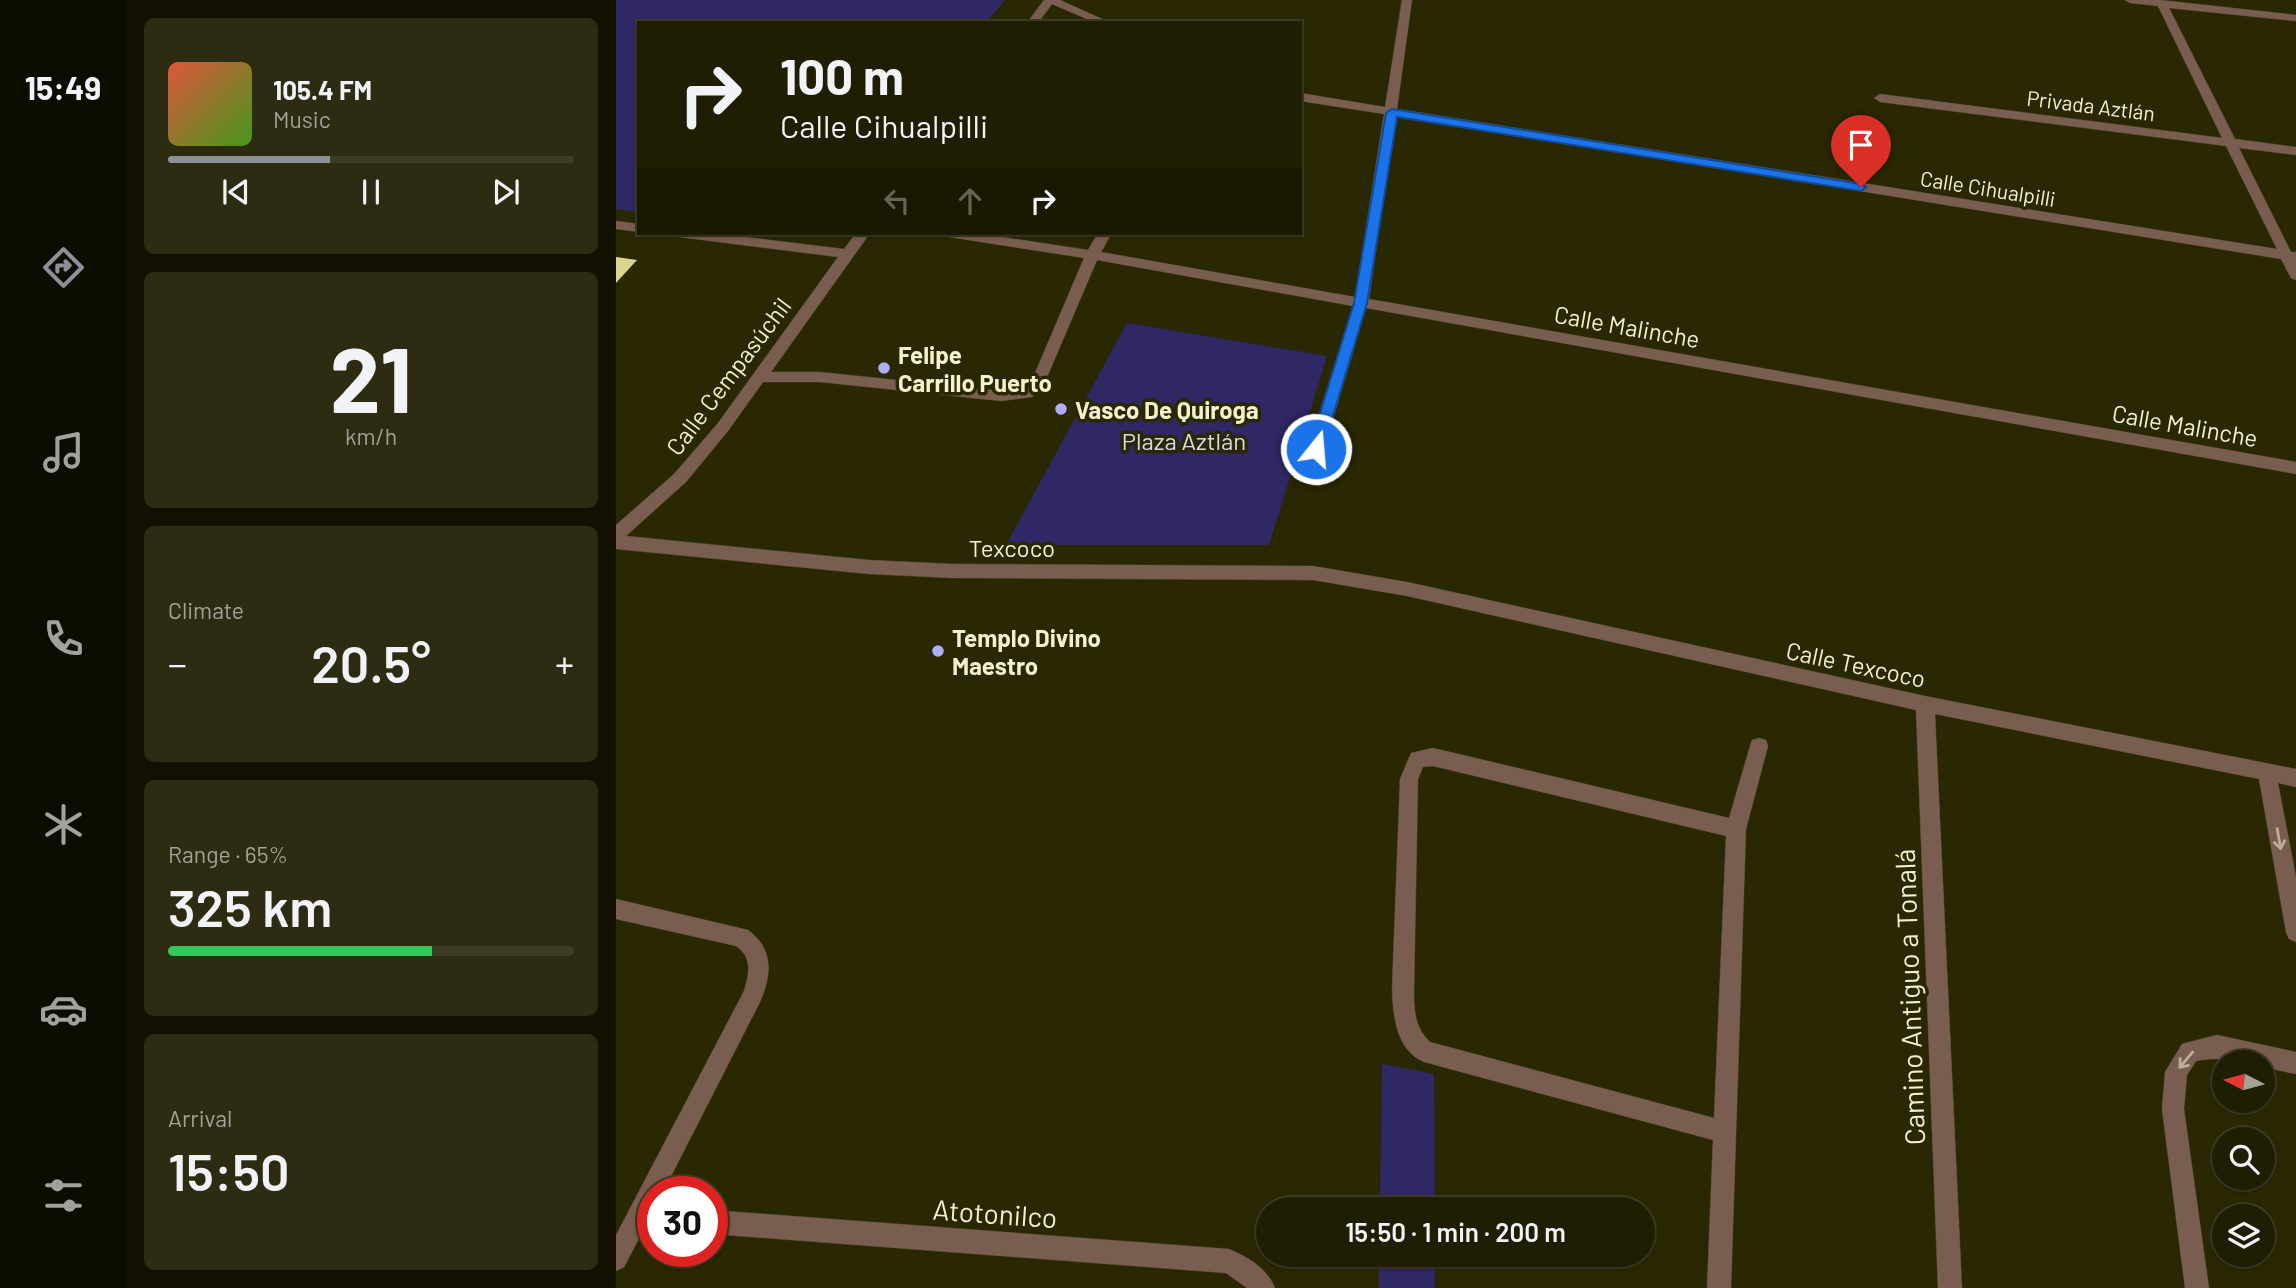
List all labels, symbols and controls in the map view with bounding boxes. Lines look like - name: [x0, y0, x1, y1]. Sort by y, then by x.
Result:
- text: 100 m: [780, 46, 904, 105]
- icon: right: [665, 49, 756, 140]
- text: 15:49: [25, 68, 101, 106]
- text: 105.4 FM: [273, 74, 372, 105]
- street label: Privada Aztlán: [2026, 85, 2156, 125]
- text: Music: [273, 105, 331, 133]
- text: Calle Cihualpilli: [780, 106, 988, 144]
- pin: [1831, 115, 1891, 187]
- icon: arrive: [1842, 126, 1880, 164]
- street label: Calle Cihualpilli: [1919, 165, 2057, 211]
- icon: previous: [217, 173, 255, 211]
- icon: pause: [352, 173, 390, 211]
- icon: next: [487, 173, 525, 211]
- icon: left: [878, 182, 916, 220]
- icon: ahead: [951, 182, 989, 220]
- icon: right: [1024, 182, 1062, 220]
- icon: directions: [39, 243, 88, 292]
- street label: Calle Cempasúchil: [659, 292, 797, 460]
- street label: Calle Malinche: [1552, 299, 1702, 353]
- text: 21: [330, 322, 412, 431]
- place label: Felipe Carrillo Puerto: [898, 340, 1052, 397]
- marker: Felipe Carrillo Puerto: [876, 360, 892, 376]
- place label: Vasco De Quiroga: [1075, 395, 1259, 424]
- street label: Calle Malinche: [2110, 398, 2260, 452]
- marker: Vasco De Quiroga: [1053, 401, 1069, 417]
- position arrow: [1279, 412, 1353, 486]
- text: km/h: [345, 422, 397, 450]
- park label: Plaza Aztlán: [1122, 426, 1246, 455]
- icon: music: [39, 428, 88, 477]
- street label: Texcoco: [969, 533, 1055, 562]
- text: Climate: [168, 596, 244, 624]
- icon: phone: [39, 614, 88, 663]
- place label: Templo Divino Maestro: [952, 623, 1101, 680]
- text: 20.5°: [311, 631, 431, 693]
- street label: Calle Texcoco: [1784, 635, 1928, 693]
- text: −: [168, 640, 187, 686]
- text: +: [555, 640, 574, 686]
- marker: Templo Divino Maestro: [930, 643, 946, 659]
- icon: climate: [39, 800, 88, 849]
- one-way arrow: [2273, 827, 2286, 850]
- text: Range · 65%: [168, 840, 288, 868]
- street label: Camino Antiguo a Tonalá: [1887, 848, 1931, 1146]
- text: 325 km: [168, 875, 332, 937]
- icon: car: [39, 985, 88, 1034]
- north arrow: [2212, 1050, 2275, 1113]
- map controls: [2212, 1050, 2275, 1267]
- one-way arrow: [2178, 1051, 2194, 1069]
- text: Arrival: [168, 1104, 232, 1132]
- button: search: [2212, 1127, 2275, 1190]
- text: 15:50: [168, 1139, 289, 1201]
- icon: filters: [39, 1171, 88, 1220]
- speed limit sign: 30: [637, 1176, 728, 1267]
- street label: Atotonilco: [931, 1192, 1059, 1234]
- button: layers: [2212, 1204, 2275, 1267]
- text: 15:50 · 1 min · 200 m: [1345, 1216, 1566, 1247]

